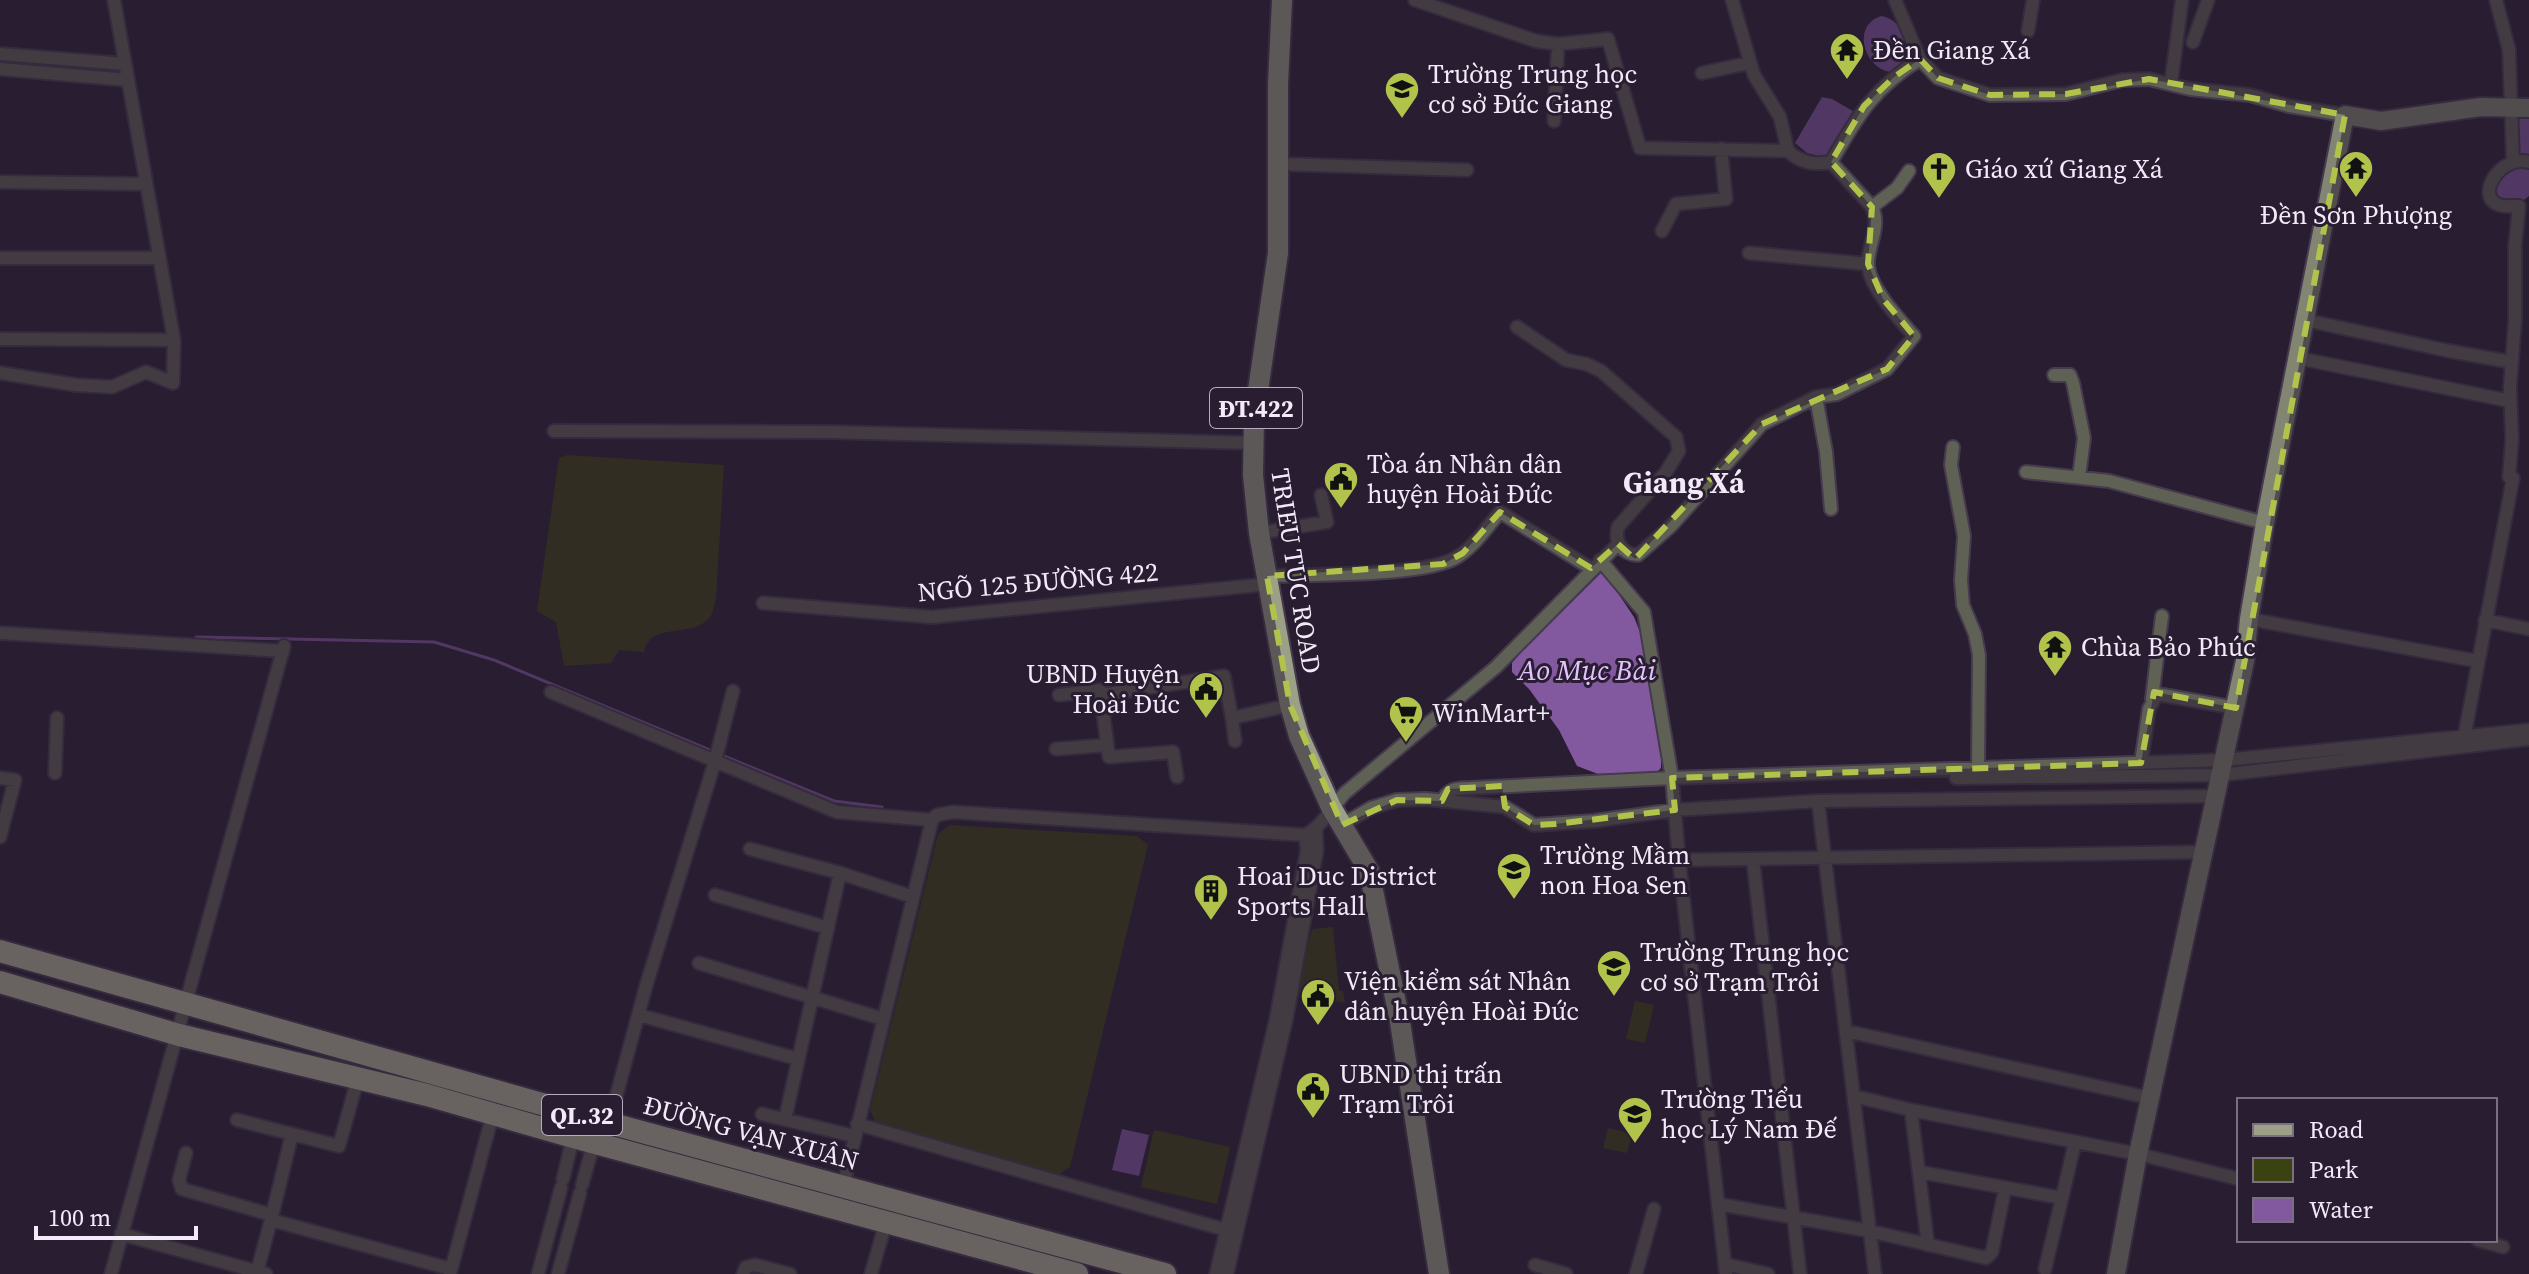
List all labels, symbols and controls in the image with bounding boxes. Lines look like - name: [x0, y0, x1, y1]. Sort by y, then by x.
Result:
- temple icon: Đền Giang Xá: [1828, 31, 1866, 81]
- place label: Đền Giang Xá: [1873, 32, 2031, 68]
- place label: Trường Trung học cơ sở Đức Giang: [1428, 56, 1637, 122]
- school or university icon: Trường Trung học cơ sở Đức Giang: [1383, 70, 1421, 120]
- temple icon: Đền Sơn Phượng: [2337, 149, 2375, 199]
- church icon: Giáo xứ Giang Xá: [1920, 150, 1958, 200]
- place label: Giáo xứ Giang Xá: [1965, 151, 2164, 187]
- place label: Đền Sơn Phượng: [2260, 197, 2452, 233]
- road number: ĐT.422: [1210, 388, 1302, 428]
- place label: Tòa án Nhân dân huyện Hoài Đức: [1367, 446, 1562, 512]
- public building icon: Tòa án Nhân dân huyện Hoài Đức: [1322, 460, 1360, 510]
- district label: Giang Xá: [1623, 462, 1746, 503]
- street label: TRIEU TUC ROAD: [1262, 466, 1330, 676]
- street label: NGÕ 125 ĐƯỜNG 422: [916, 554, 1160, 610]
- temple icon: Chùa Bảo Phúc: [2036, 628, 2074, 678]
- place label: Chùa Bảo Phúc: [2081, 629, 2256, 665]
- water label: Ao Mục Bài: [1516, 651, 1656, 689]
- place label: UBND Huyện Hoài Đức: [1026, 656, 1180, 722]
- public building icon: UBND Huyện Hoài Đức: [1187, 670, 1225, 720]
- supermarket icon: WinMart+: [1387, 694, 1425, 744]
- place label: WinMart+: [1432, 695, 1550, 731]
- place label: Trường Mầm non Hoa Sen: [1540, 837, 1690, 903]
- school or university icon: Trường Mầm non Hoa Sen: [1495, 851, 1533, 901]
- place label: Hoai Duc District Sports Hall: [1237, 858, 1437, 924]
- building icon: Hoai Duc District Sports Hall: [1192, 872, 1230, 922]
- place label: Trường Trung học cơ sở Trạm Trôi: [1640, 934, 1849, 1000]
- school or university icon: Trường Trung học cơ sở Trạm Trôi: [1595, 948, 1633, 998]
- place label: Viện kiểm sát Nhân dân huyện Hoài Đức: [1344, 963, 1579, 1029]
- public building icon: Viện kiểm sát Nhân dân huyện Hoài Đức: [1299, 977, 1337, 1027]
- place label: UBND thị trấn Trạm Trôi: [1339, 1056, 1503, 1122]
- public building icon: UBND thị trấn Trạm Trôi: [1294, 1070, 1332, 1120]
- place label: Trường Tiểu học Lý Nam Đế: [1661, 1081, 1838, 1147]
- street label: ĐƯỜNG VẠN XUÂN: [639, 1087, 863, 1179]
- road number: QL.32: [542, 1095, 622, 1135]
- school or university icon: Trường Tiểu học Lý Nam Đế: [1616, 1095, 1654, 1145]
- legend: [2237, 1098, 2497, 1242]
- text: Road: [2309, 1113, 2364, 1146]
- text: Park: [2309, 1153, 2359, 1186]
- scale bar: [36, 1190, 196, 1240]
- text: Water: [2309, 1193, 2373, 1226]
- text: 100 m: [48, 1201, 111, 1234]

